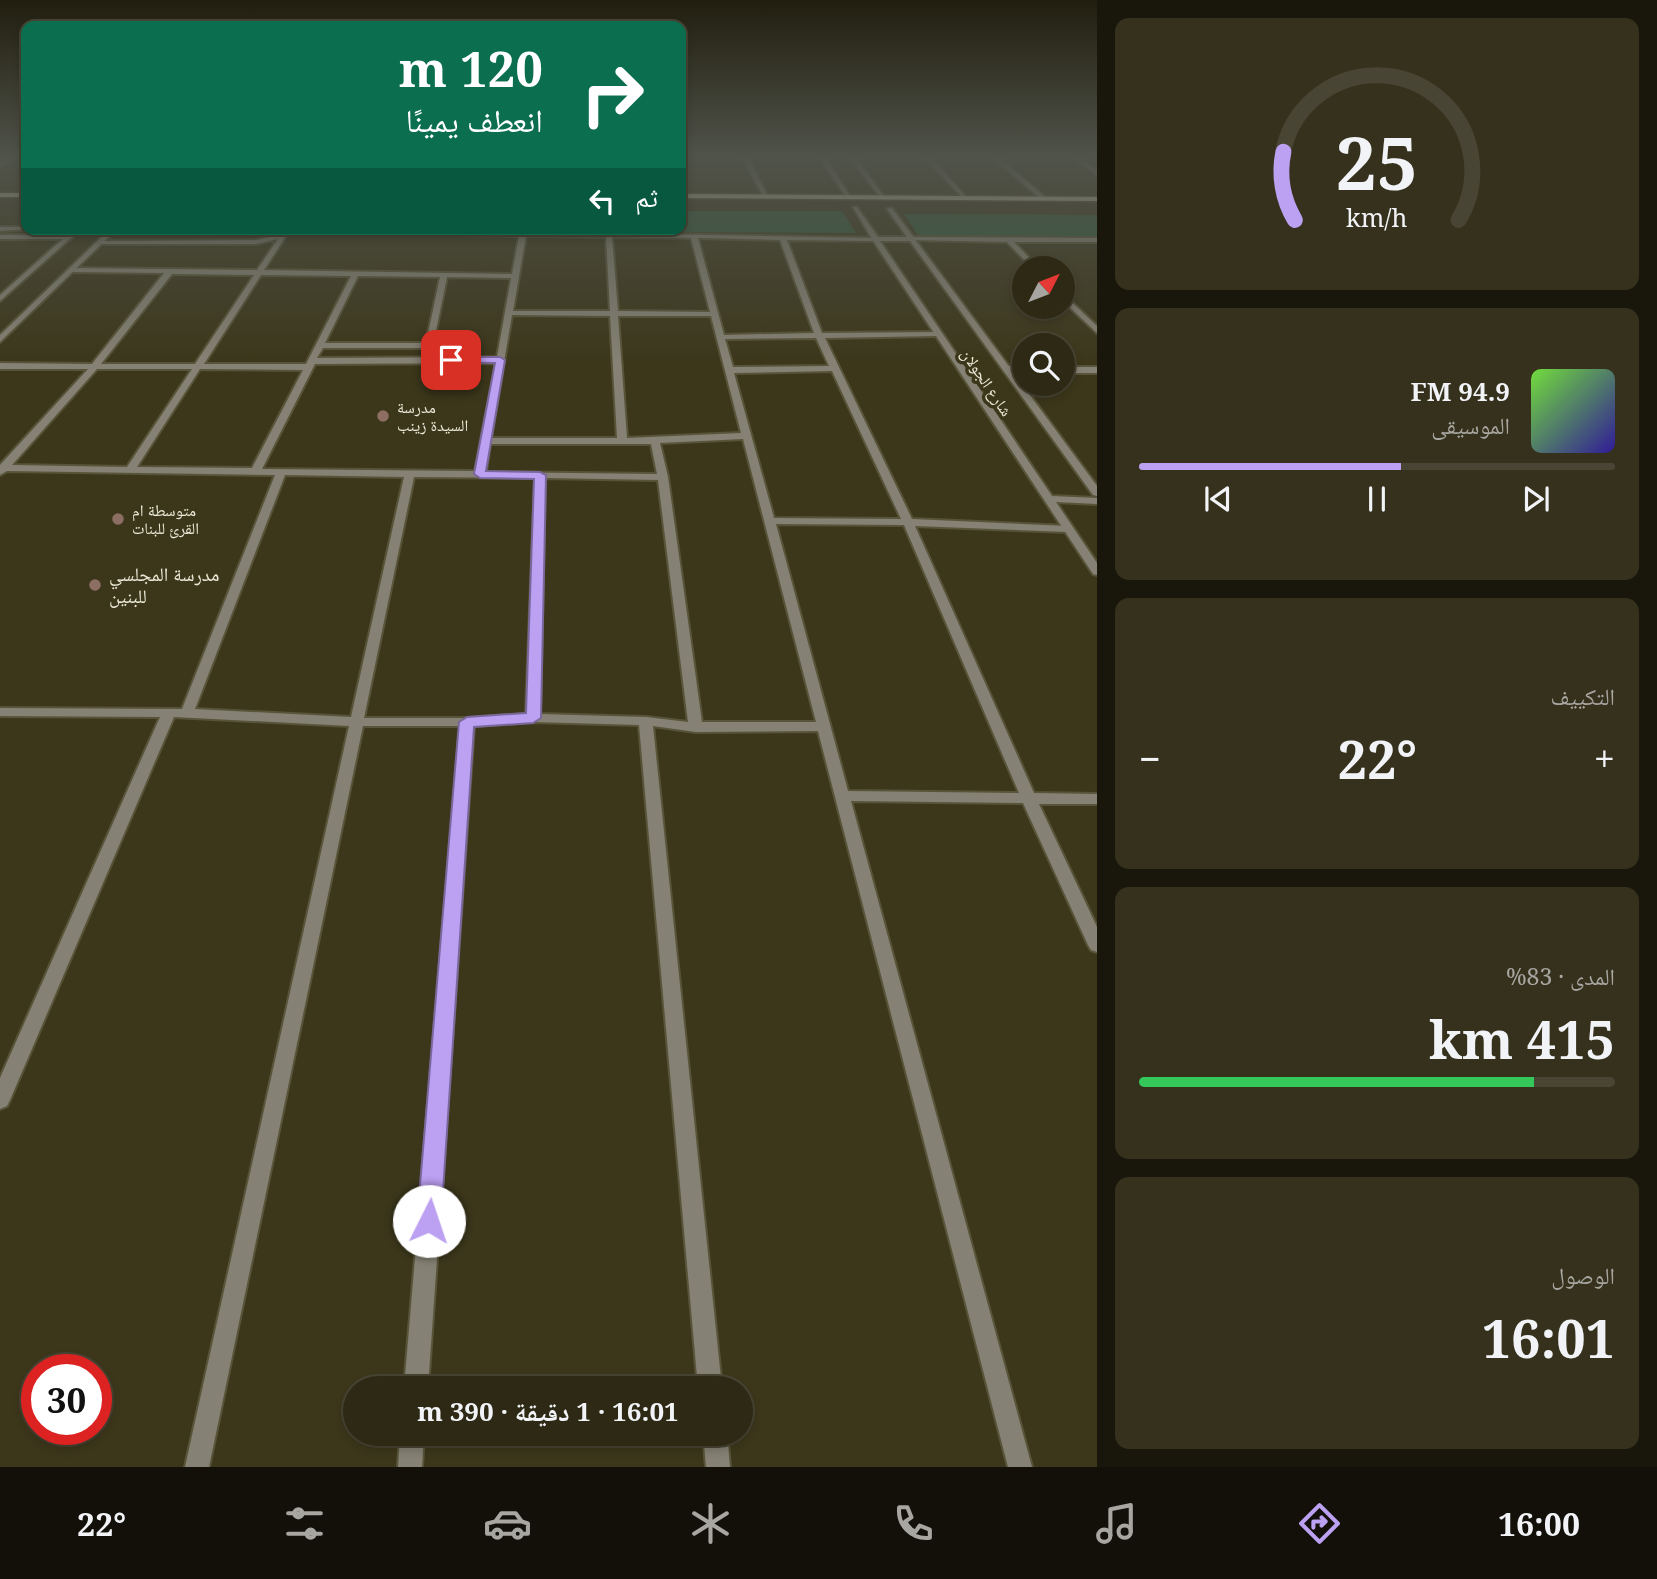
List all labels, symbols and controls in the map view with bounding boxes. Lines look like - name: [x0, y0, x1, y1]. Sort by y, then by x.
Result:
- text: 120 m: [399, 35, 543, 101]
- icon: right: [567, 49, 658, 140]
- text: انعطف يمينًا: [406, 98, 543, 141]
- text: 25: [1336, 112, 1418, 211]
- text: ثم: [635, 179, 658, 215]
- icon: left: [583, 182, 621, 220]
- text: km/h: [1346, 200, 1408, 234]
- north arrow: [1012, 256, 1074, 318]
- map controls: [1012, 256, 1075, 396]
- pin: [421, 330, 481, 390]
- button: search: [1012, 333, 1075, 396]
- icon: arrive: [432, 341, 470, 379]
- street label: شارع الجولان: [956, 344, 1018, 420]
- text: 94.9 FM: [1411, 373, 1510, 409]
- place label: مدرسة السيدة زينب: [397, 396, 468, 436]
- marker: مدرسة السيدة زينب: [375, 408, 391, 424]
- text: الموسيقى: [1431, 409, 1510, 441]
- icon: previous: [1199, 480, 1237, 518]
- icon: pause: [1358, 480, 1396, 518]
- icon: next: [1517, 480, 1555, 518]
- place label: متوسطة ام القرئ للبنات: [132, 499, 199, 539]
- marker: متوسطة ام القرئ للبنات: [110, 511, 126, 527]
- place label: مدرسة المجلسي للبنين: [109, 561, 219, 609]
- marker: مدرسة المجلسي للبنين: [87, 577, 103, 593]
- text: التكييف: [1550, 680, 1615, 712]
- text: 22°: [1338, 723, 1417, 794]
- text: −: [1139, 732, 1161, 784]
- text: +: [1594, 732, 1615, 784]
- text: المدى · 83%: [1506, 960, 1615, 992]
- text: 415 km: [1429, 1003, 1615, 1074]
- position arrow: [392, 1184, 466, 1258]
- text: الوصول: [1551, 1259, 1615, 1291]
- text: 16:01: [1482, 1302, 1615, 1373]
- speed limit sign: 30: [21, 1354, 112, 1445]
- text: 16:01 · 1 دقيقة · 390 m: [417, 1393, 679, 1429]
- icon: filters: [280, 1499, 329, 1548]
- icon: car: [483, 1499, 532, 1548]
- icon: climate: [686, 1499, 735, 1548]
- icon: phone: [889, 1499, 938, 1548]
- icon: music: [1092, 1499, 1141, 1548]
- icon: directions: [1295, 1499, 1344, 1548]
- text: 22°: [77, 1502, 126, 1545]
- text: 16:00: [1498, 1502, 1580, 1545]

